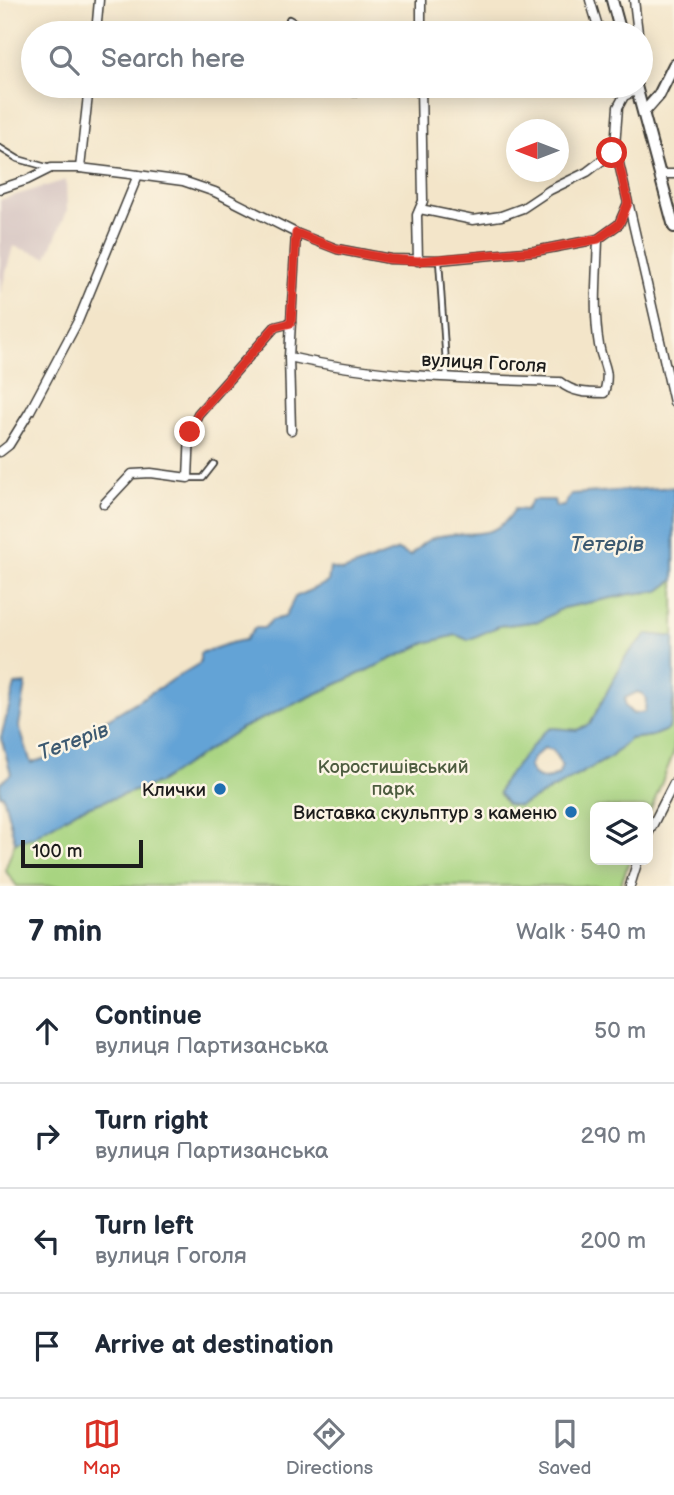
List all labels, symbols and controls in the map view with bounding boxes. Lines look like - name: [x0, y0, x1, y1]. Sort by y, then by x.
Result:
- search box: [21, 21, 653, 98]
- icon: search: [45, 41, 83, 79]
- text: Search here: [101, 44, 245, 75]
- north arrow: [506, 119, 569, 182]
- route start: [596, 137, 627, 168]
- street label: вулиця Гоголя: [421, 349, 547, 378]
- route end: [174, 416, 205, 447]
- water label: Тетерів: [570, 532, 644, 557]
- water label: Тетерів: [34, 717, 112, 766]
- park label: Коростишівський парк: [317, 756, 469, 801]
- place label: Клички: [142, 779, 206, 802]
- marker: Клички: [212, 781, 228, 797]
- place label: Виставка скульптур з каменю: [293, 802, 557, 825]
- map controls: [590, 802, 653, 865]
- button: layers: [590, 802, 653, 865]
- marker: Виставка скульптур з каменю: [563, 804, 579, 820]
- scale bar: [21, 837, 144, 869]
- text: 100 m: [32, 840, 83, 863]
- text: 7 min: [28, 914, 102, 950]
- text: Walk · 540 m: [516, 918, 646, 946]
- text: Continue: [95, 1001, 202, 1032]
- icon: ahead: [28, 1012, 66, 1050]
- text: 50 m: [594, 1017, 646, 1045]
- text: вулиця Партизанська: [95, 1032, 329, 1060]
- text: Turn right: [95, 1106, 208, 1137]
- icon: right: [28, 1117, 66, 1155]
- text: 290 m: [580, 1122, 646, 1150]
- text: вулиця Партизанська: [95, 1137, 329, 1165]
- text: Turn left: [95, 1211, 194, 1242]
- icon: left: [28, 1222, 66, 1260]
- text: 200 m: [580, 1227, 646, 1255]
- text: вулиця Гоголя: [95, 1242, 247, 1270]
- icon: arrive: [28, 1327, 66, 1365]
- text: Arrive at destination: [95, 1330, 334, 1361]
- tab: Map: [83, 1415, 121, 1480]
- tab: Directions: [286, 1415, 373, 1480]
- tab: Saved: [538, 1415, 591, 1480]

